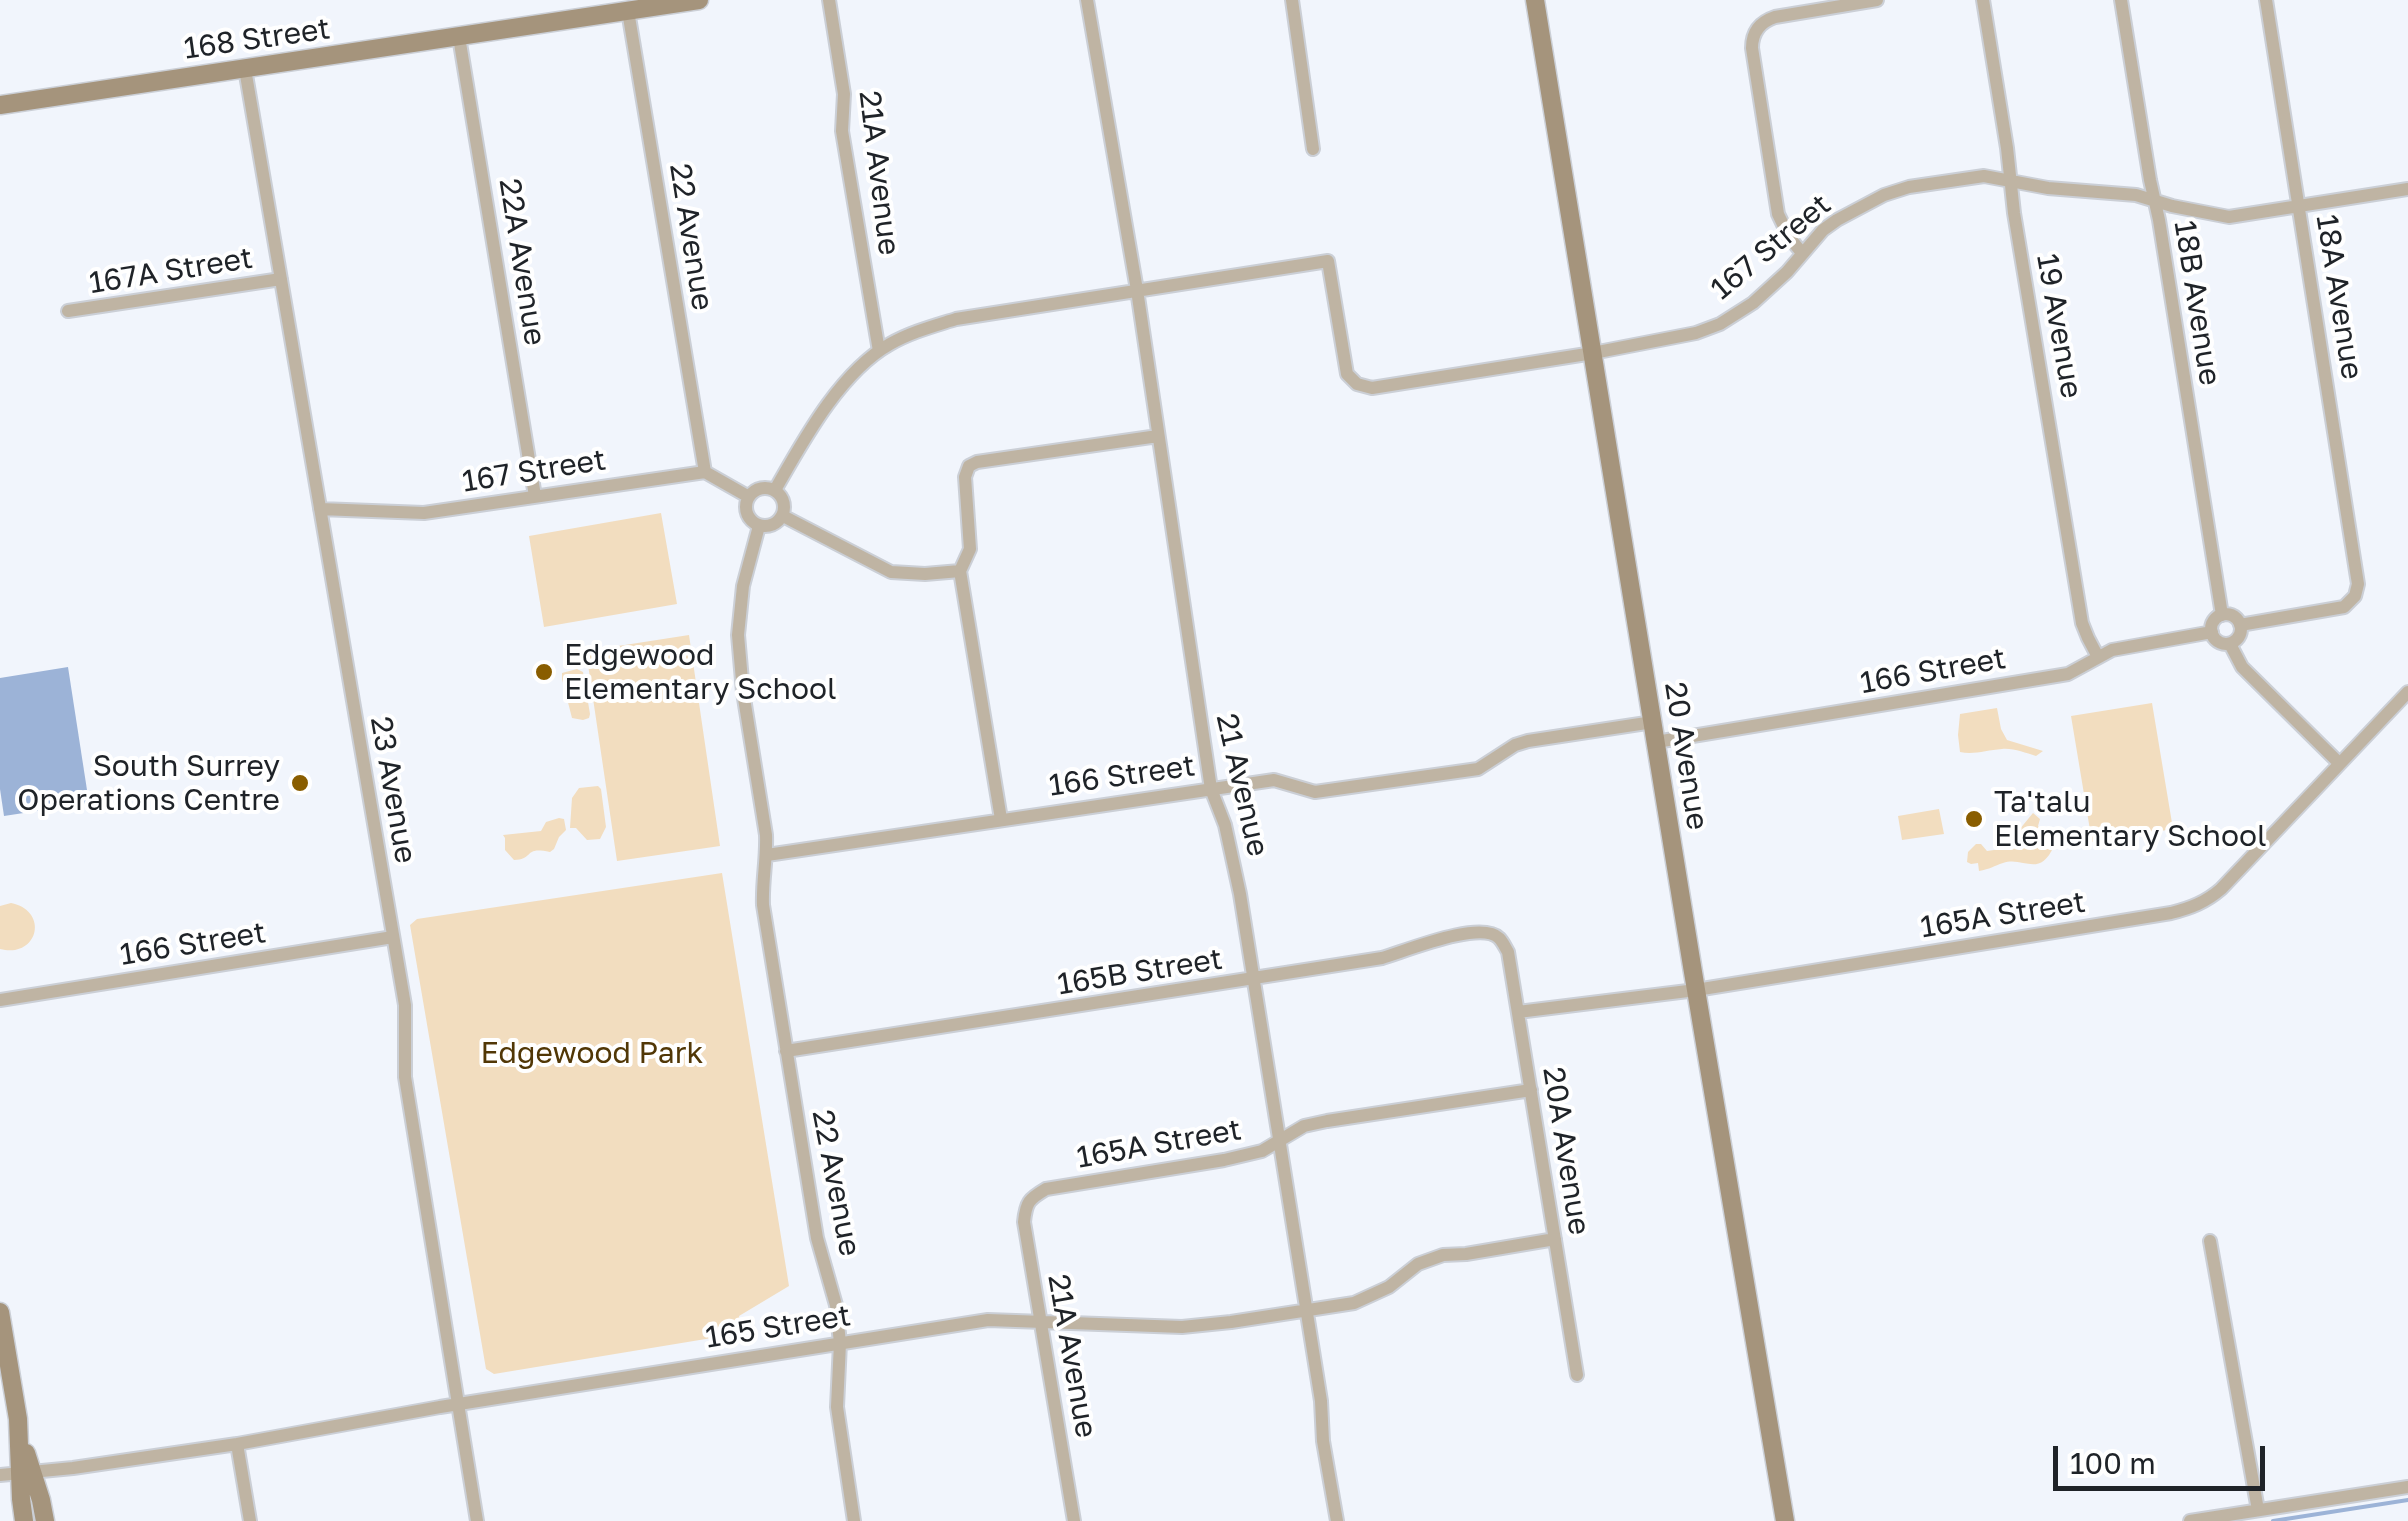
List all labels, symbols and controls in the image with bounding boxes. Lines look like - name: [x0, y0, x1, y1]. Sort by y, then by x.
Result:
- street label: 168 Street: [182, 11, 332, 67]
- street label: 21A Avenue: [851, 89, 907, 257]
- street label: 22 Avenue: [662, 161, 720, 313]
- street label: 22A Avenue: [491, 176, 553, 348]
- street label: 167 Street: [1704, 187, 1838, 307]
- street label: 18A Avenue: [2308, 212, 2370, 382]
- street label: 18B Avenue: [2166, 218, 2228, 388]
- street label: 167A Street: [87, 240, 255, 302]
- street label: 19 Avenue: [2029, 251, 2089, 401]
- street label: 167 Street: [460, 442, 608, 500]
- place label: Edgewood Elementary School: [564, 637, 837, 708]
- street label: 166 Street: [1857, 640, 2009, 702]
- marker: Edgewood Elementary School: [533, 661, 555, 683]
- street label: 20 Avenue: [1657, 679, 1715, 833]
- street label: 21 Avenue: [1208, 710, 1276, 860]
- street label: 23 Avenue: [362, 714, 424, 866]
- place label: South Surrey Operations Centre: [17, 748, 280, 818]
- street label: 166 Street: [1047, 748, 1197, 804]
- marker: South Surrey Operations Centre: [289, 772, 311, 794]
- place label: Ta'talu Elementary School: [1994, 784, 2267, 854]
- marker: Ta'talu Elementary School: [1963, 808, 1985, 830]
- street label: 165A Street: [1918, 884, 2088, 946]
- street label: 166 Street: [118, 915, 268, 973]
- street label: 165B Street: [1055, 941, 1225, 1003]
- park label: Edgewood Park: [481, 1035, 703, 1071]
- street label: 20A Avenue: [1535, 1064, 1597, 1238]
- street label: 22 Avenue: [804, 1107, 868, 1259]
- street label: 165A Street: [1074, 1112, 1244, 1176]
- street label: 21A Avenue: [1040, 1271, 1104, 1441]
- street label: 165 Street: [703, 1298, 853, 1356]
- scale bar: [2058, 1426, 2270, 1488]
- text: 100 m: [2070, 1445, 2156, 1481]

